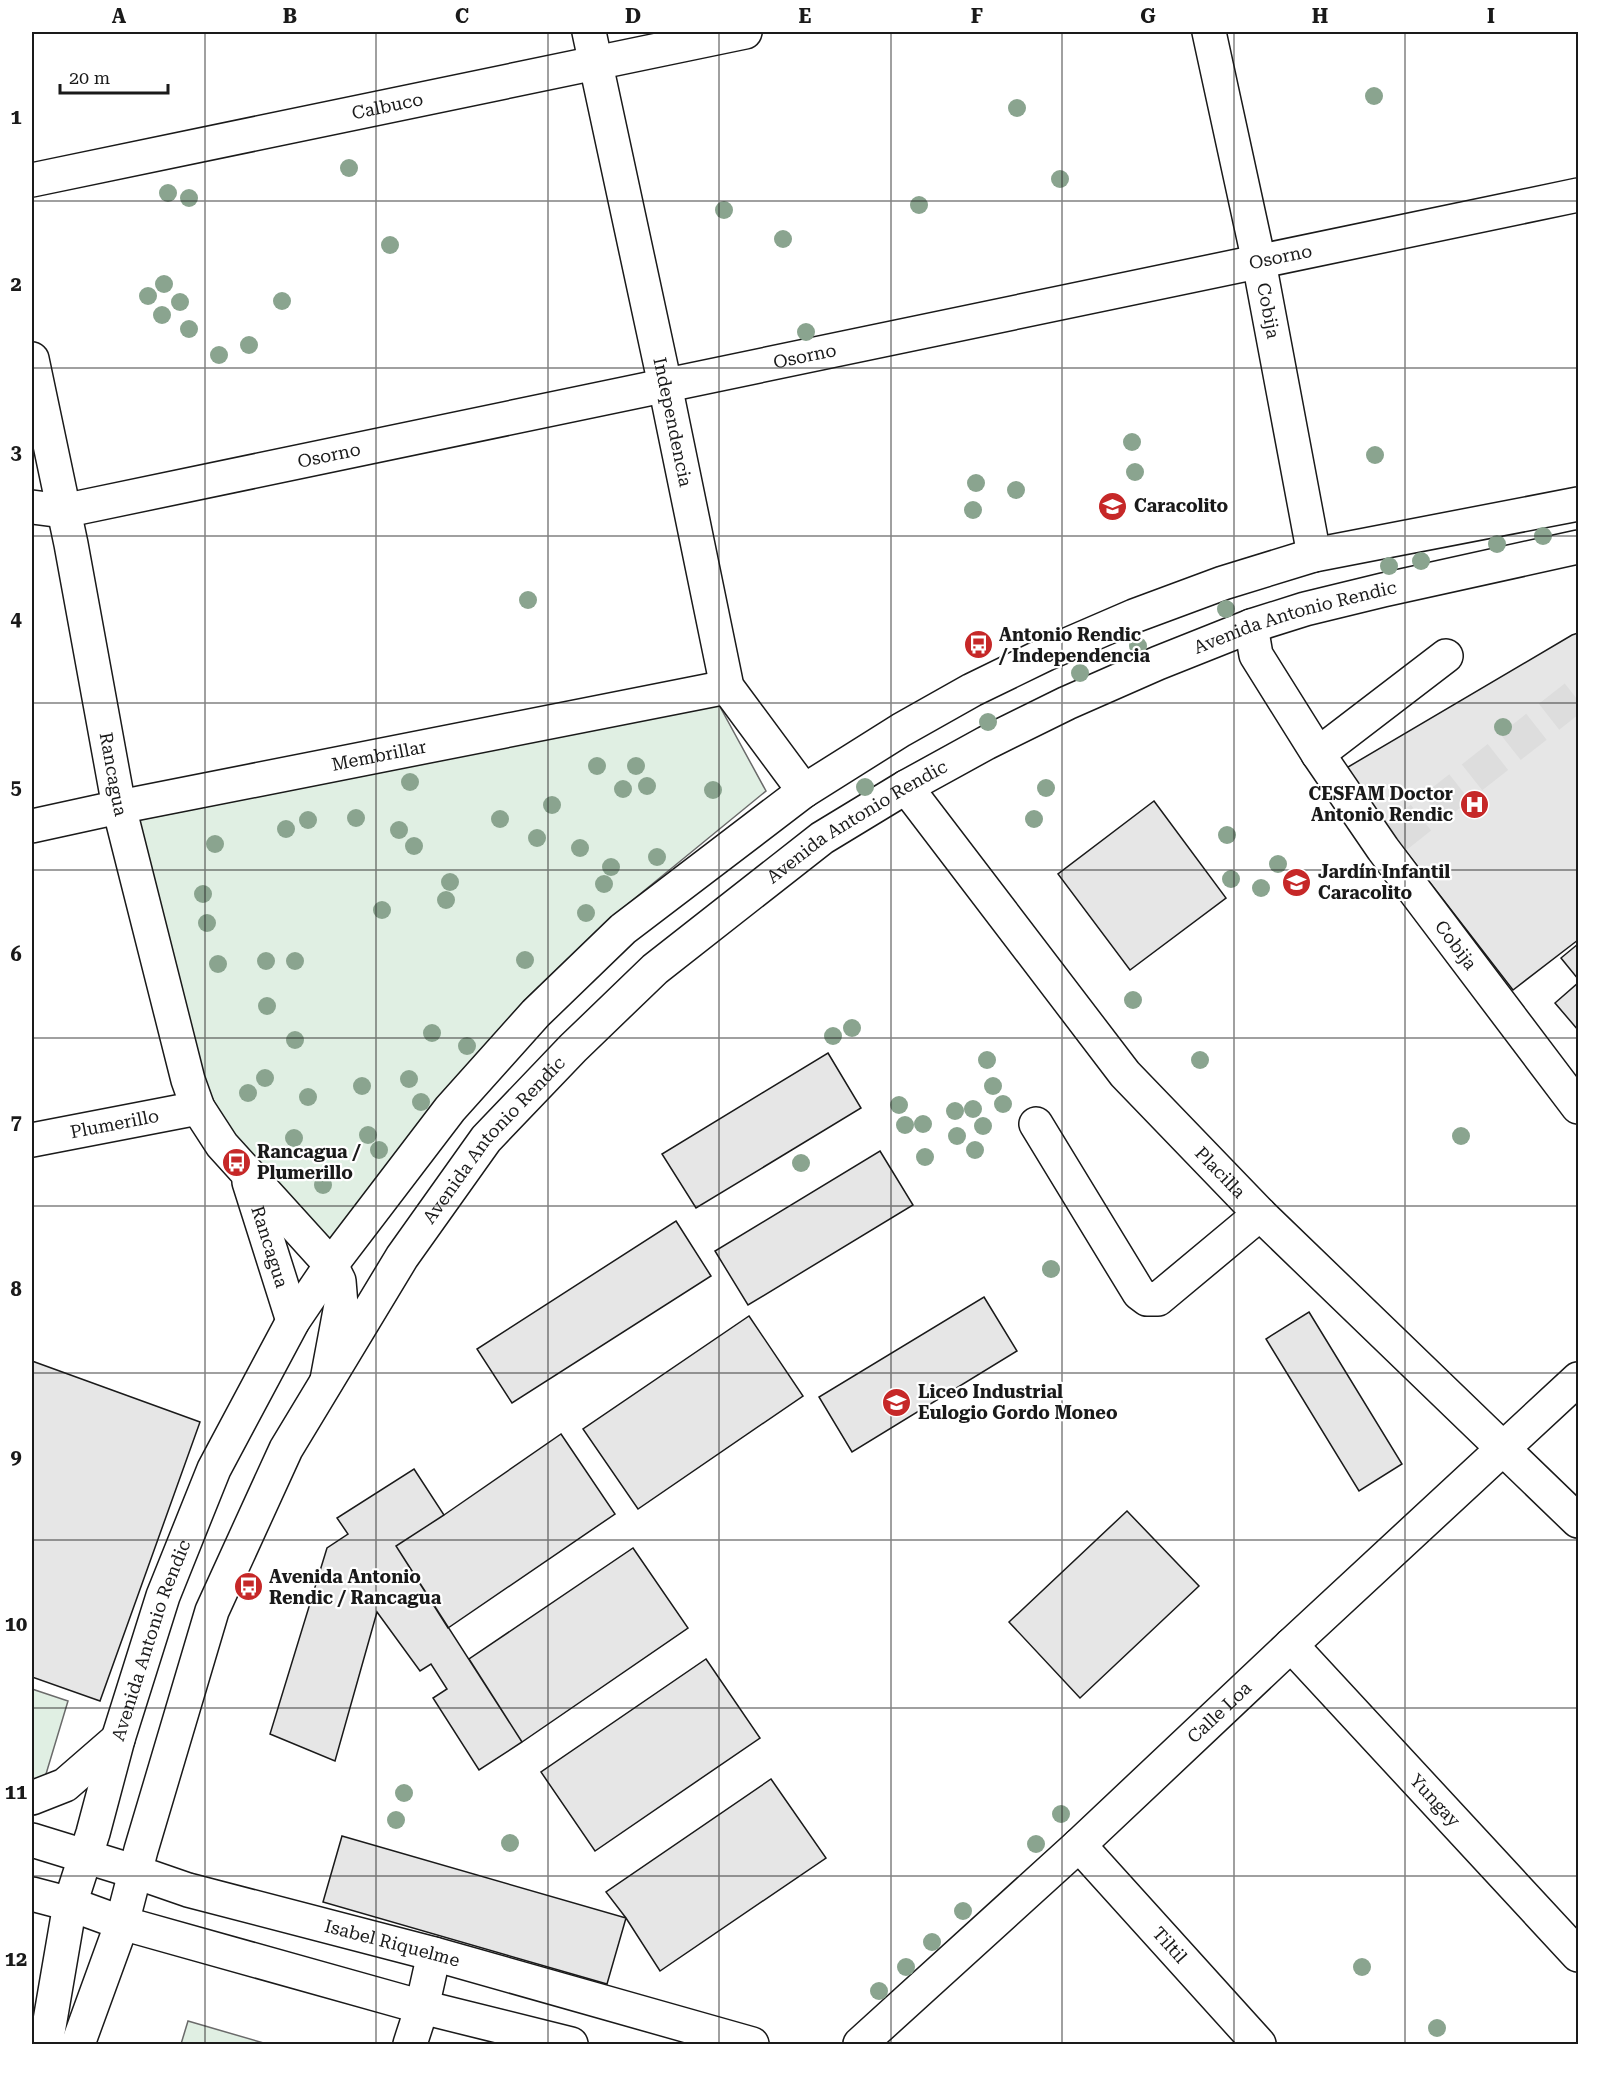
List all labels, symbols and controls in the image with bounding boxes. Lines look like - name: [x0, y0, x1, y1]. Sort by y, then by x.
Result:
- text: A: [112, 4, 127, 28]
- text: B: [283, 4, 297, 28]
- text: C: [455, 4, 469, 28]
- text: D: [625, 4, 641, 28]
- text: E: [799, 4, 812, 28]
- text: F: [971, 4, 983, 28]
- text: G: [1140, 4, 1156, 28]
- text: H: [1312, 4, 1328, 28]
- text: I: [1487, 4, 1495, 28]
- scale bar: [60, 57, 168, 95]
- text: 20 m: [69, 67, 110, 88]
- street label: Calbuco: [350, 88, 425, 123]
- text: 1: [10, 105, 22, 129]
- street label: Osorno: [1247, 240, 1314, 273]
- text: 2: [10, 272, 22, 296]
- street label: Cobija: [1253, 281, 1284, 341]
- street label: Osorno: [771, 339, 838, 373]
- street label: Independencia: [649, 355, 697, 489]
- street label: Osorno: [295, 438, 362, 472]
- text: 3: [10, 440, 22, 464]
- school or university icon: Caracolito: [1097, 490, 1129, 522]
- place label: Caracolito: [1134, 495, 1229, 516]
- street label: Avenida Antonio Rendic: [1190, 576, 1398, 658]
- text: 4: [10, 607, 22, 631]
- place label: Antonio Rendic / Independencia: [998, 624, 1150, 666]
- bus stop icon: Antonio Rendic / Independencia: [962, 629, 994, 661]
- street label: Rancagua: [96, 730, 132, 818]
- street label: Membrillar: [330, 736, 428, 775]
- street label: Avenida Antonio Rendic: [762, 755, 951, 887]
- text: 5: [10, 775, 22, 799]
- place label: CESFAM Doctor Antonio Rendic: [1309, 783, 1453, 825]
- hospital icon: CESFAM Doctor Antonio Rendic: [1458, 788, 1490, 820]
- place label: Jardín Infantil Caracolito: [1318, 861, 1450, 903]
- school or university icon: Jardín Infantil Caracolito: [1281, 866, 1313, 898]
- street label: Cobija: [1431, 916, 1482, 974]
- text: 6: [10, 942, 22, 966]
- street label: Avenida Antonio Rendic: [418, 1052, 569, 1227]
- street label: Plumerillo: [68, 1105, 161, 1142]
- text: 7: [10, 1110, 22, 1134]
- place label: Rancagua / Plumerillo: [257, 1141, 361, 1183]
- street label: Placilla: [1191, 1142, 1250, 1203]
- bus stop icon: Rancagua / Plumerillo: [220, 1146, 252, 1178]
- street label: Rancagua: [247, 1203, 293, 1290]
- text: 8: [10, 1277, 22, 1301]
- place label: Liceo Industrial Eulogio Gordo Moneo: [918, 1381, 1118, 1423]
- school or university icon: Liceo Industrial Eulogio Gordo Moneo: [881, 1386, 913, 1418]
- text: 9: [10, 1445, 22, 1469]
- street label: Avenida Antonio Rendic: [107, 1536, 195, 1743]
- place label: Avenida Antonio Rendic / Rancagua: [269, 1566, 442, 1608]
- bus stop icon: Avenida Antonio Rendic / Rancagua: [232, 1571, 264, 1603]
- text: 10: [5, 1612, 27, 1636]
- street label: Calle Loa: [1183, 1677, 1256, 1747]
- street label: Yungay: [1406, 1770, 1465, 1831]
- text: 11: [5, 1780, 27, 1804]
- street label: Isabel Riquelme: [322, 1915, 462, 1971]
- street label: Tiltil: [1148, 1922, 1192, 1968]
- text: 12: [5, 1947, 27, 1971]

